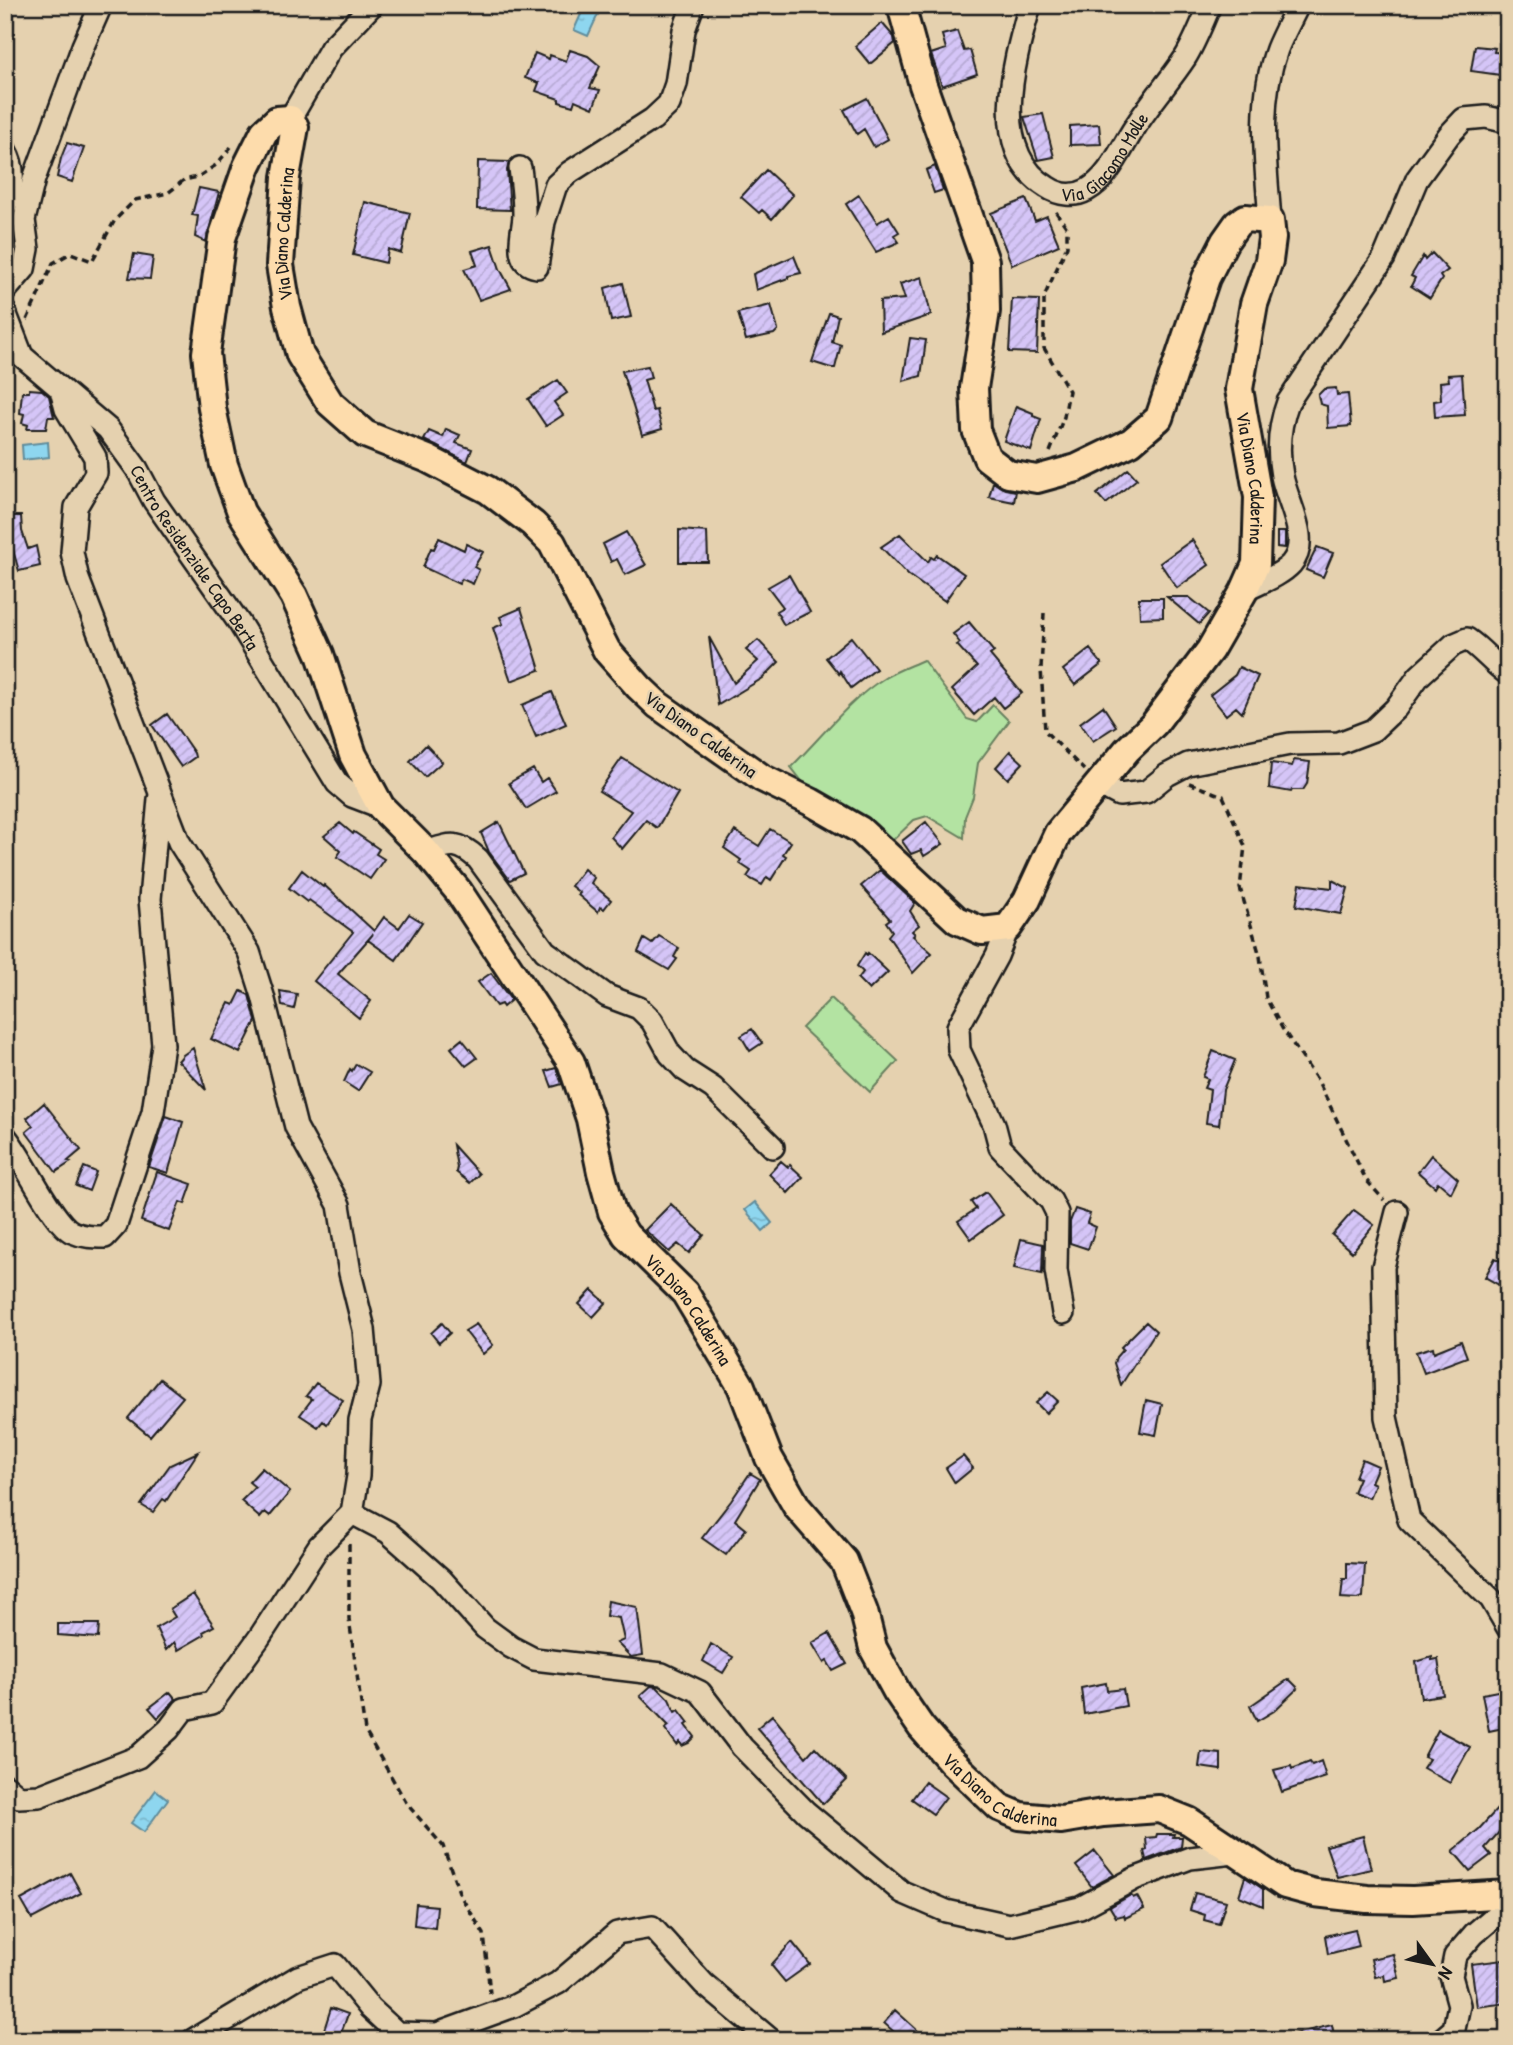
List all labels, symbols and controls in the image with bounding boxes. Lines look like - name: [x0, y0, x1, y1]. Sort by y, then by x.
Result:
- street label: Via Giacomo Molle: [1059, 106, 1154, 208]
- street label: Via Diano Calderina: [267, 165, 301, 302]
- street label: Via Diano Calderina: [1230, 409, 1271, 545]
- street label: Centro Residenziale Capo Berta: [124, 460, 266, 655]
- street label: Via Diano Calderina: [639, 684, 763, 784]
- street label: Via Diano Calderina: [639, 1248, 739, 1371]
- street label: Via Diano Calderina: [936, 1747, 1059, 1833]
- north arrow: [1398, 1930, 1468, 2000]
- text: N: [1433, 1962, 1460, 1985]

